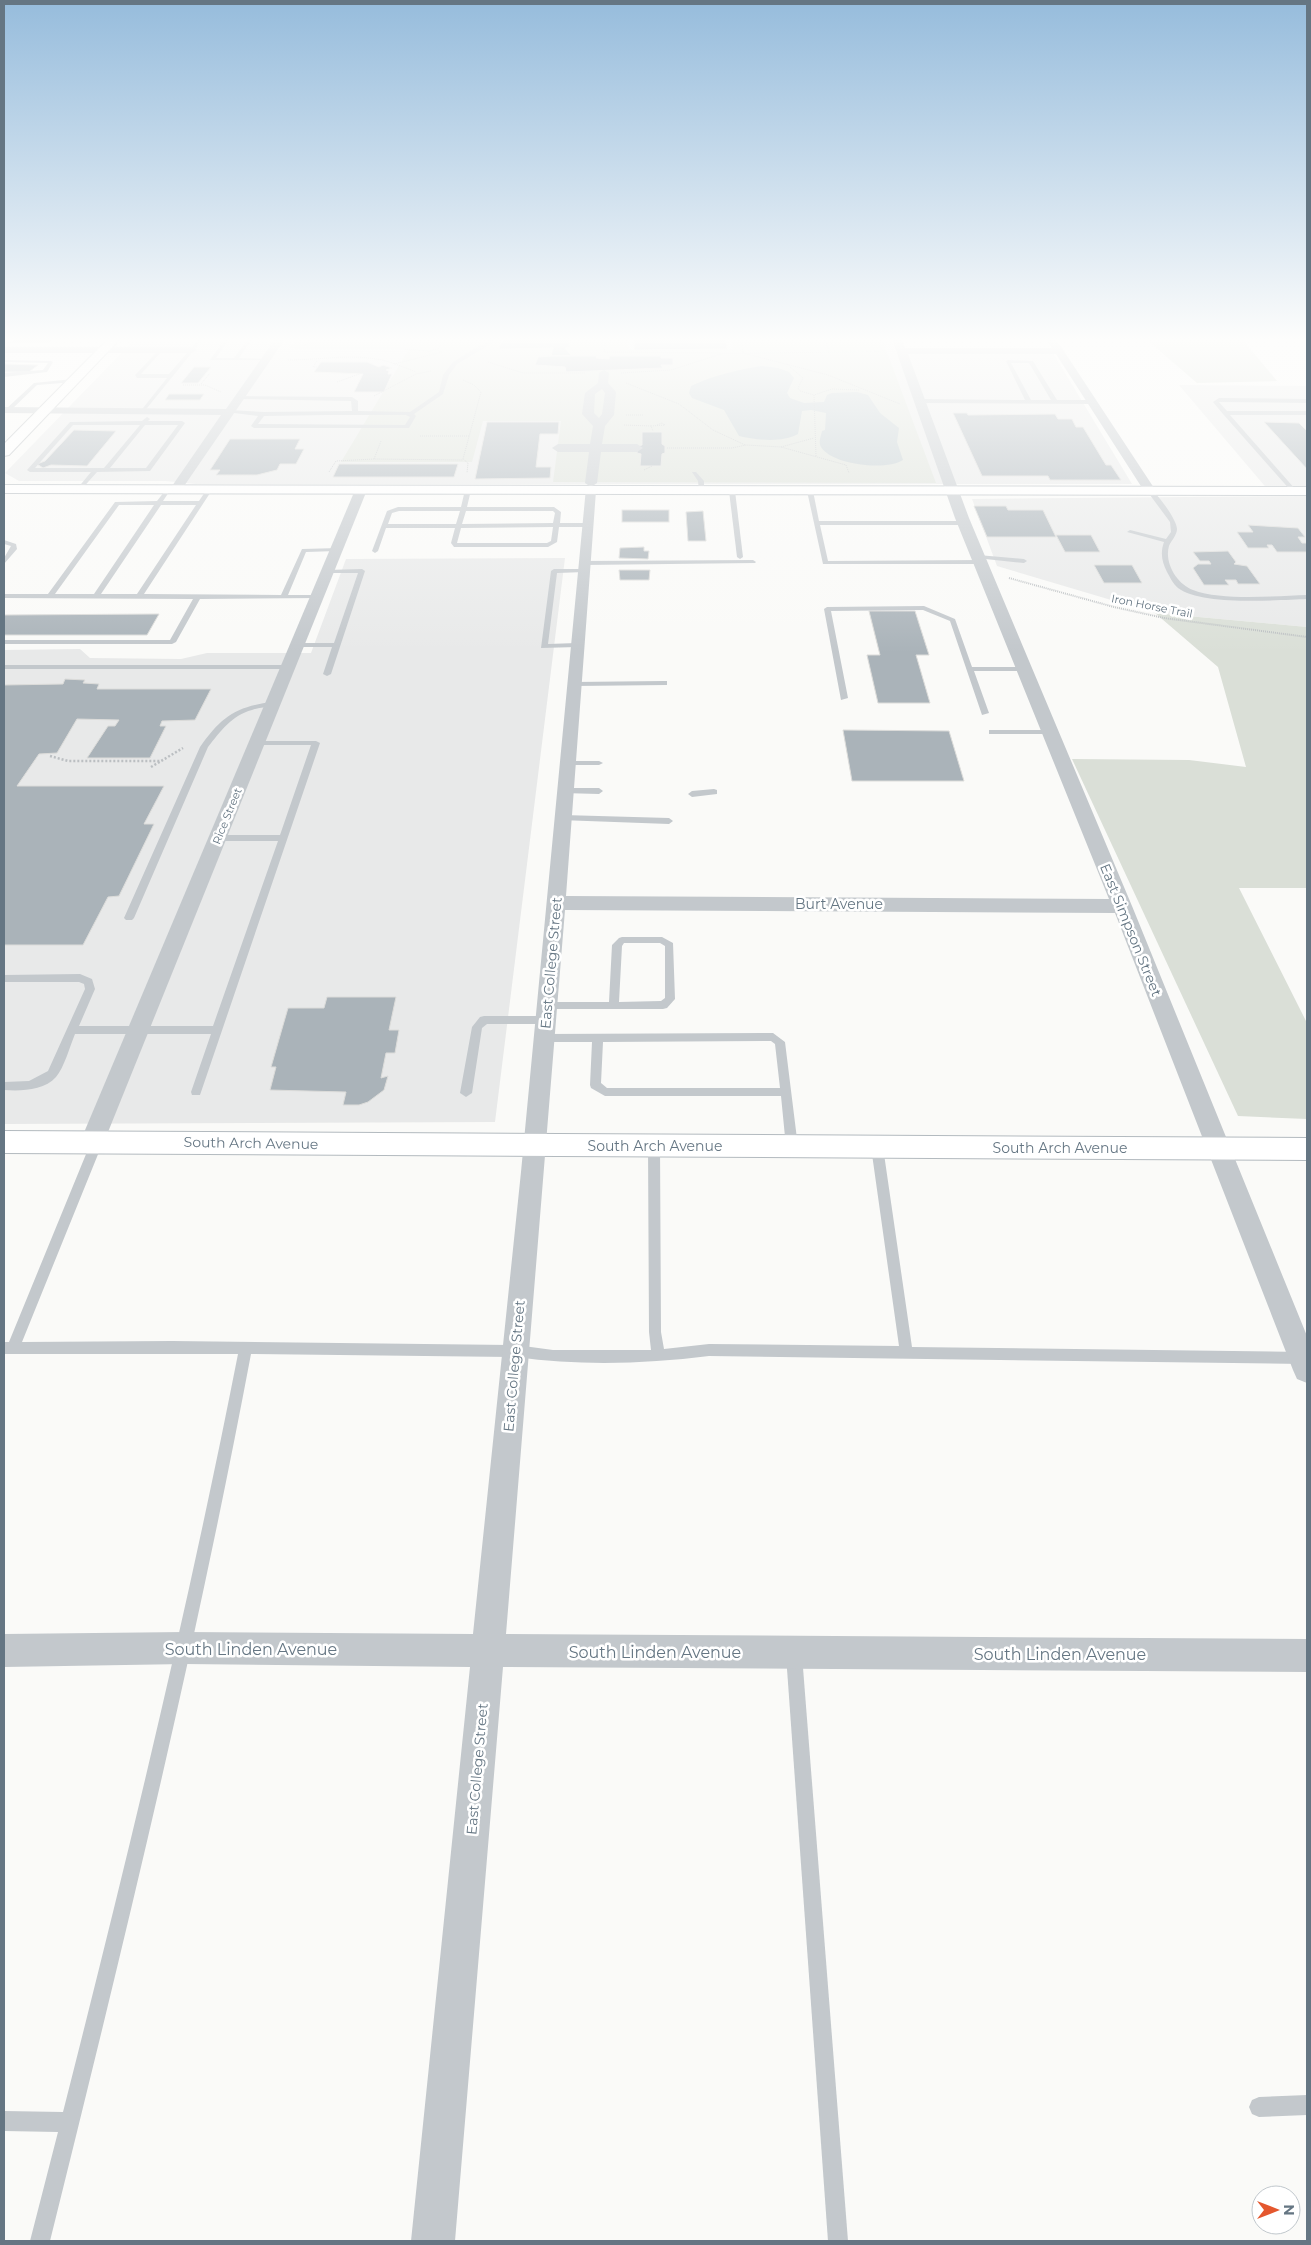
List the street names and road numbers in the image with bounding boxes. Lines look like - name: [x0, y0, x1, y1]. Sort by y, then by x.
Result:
- street label: Iron Horse Trail: [1110, 591, 1194, 621]
- street label: Rice Street: [209, 785, 245, 846]
- street label: East Simpson Street: [1096, 861, 1166, 999]
- street label: Burt Avenue: [795, 895, 883, 913]
- street label: East College Street: [536, 896, 566, 1030]
- street label: South Arch Avenue: [183, 1133, 319, 1153]
- street label: South Arch Avenue: [588, 1137, 722, 1155]
- street label: South Arch Avenue: [993, 1139, 1127, 1157]
- street label: East College Street: [499, 1299, 529, 1433]
- street label: South Linden Avenue: [165, 1640, 337, 1659]
- street label: South Linden Avenue: [569, 1643, 741, 1662]
- street label: South Linden Avenue: [974, 1645, 1146, 1664]
- street label: East College Street: [462, 1702, 492, 1836]

